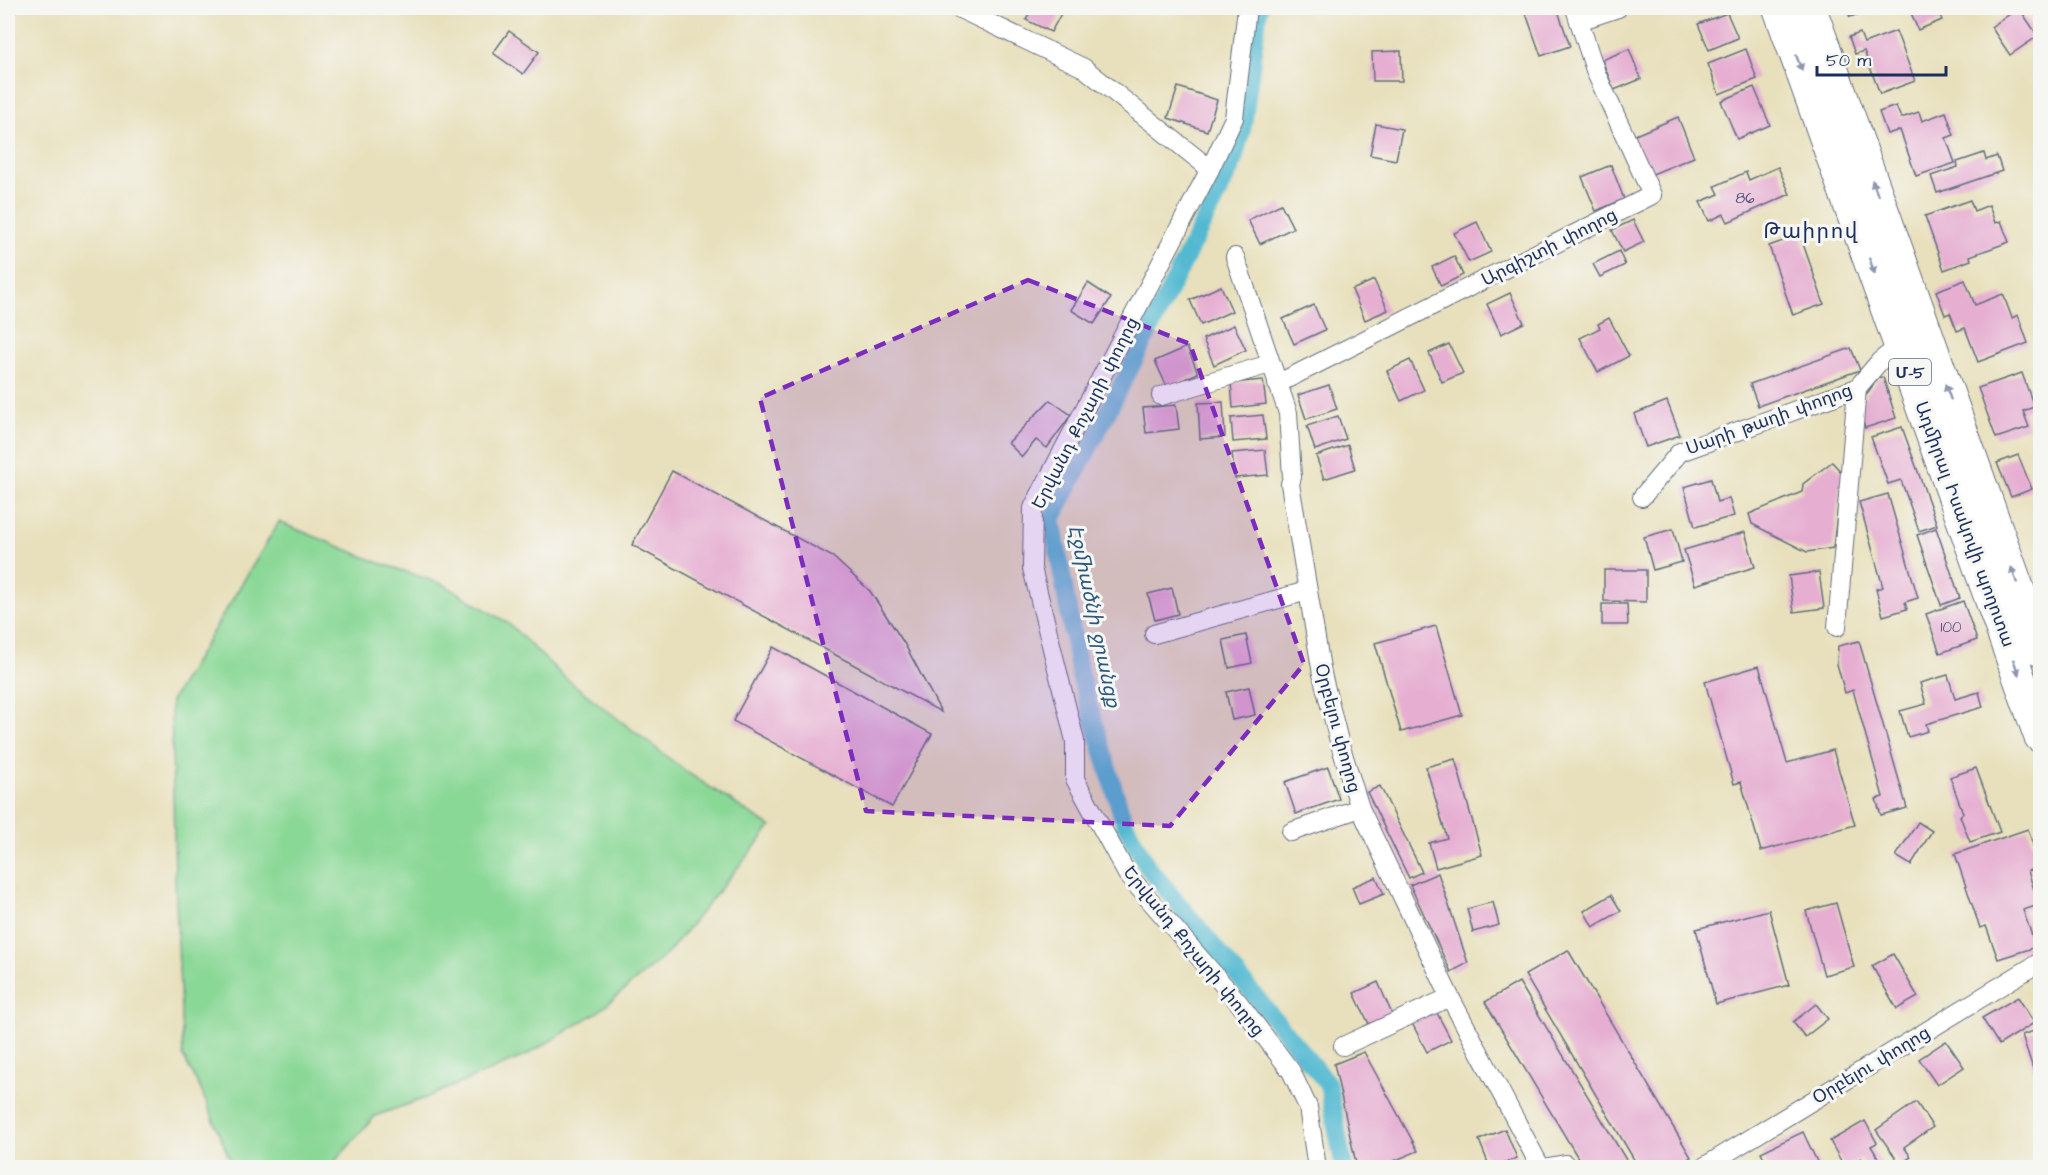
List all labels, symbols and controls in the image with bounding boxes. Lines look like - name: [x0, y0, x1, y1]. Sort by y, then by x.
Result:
- scale bar: [1817, 39, 1946, 77]
- text: 50 m: [1826, 48, 1871, 73]
- one-way arrow: [1795, 54, 1805, 72]
- one-way arrow: [1869, 179, 1879, 197]
- house number: 86: [1735, 188, 1755, 209]
- street label: Արգիշտի փողոց: [1477, 202, 1621, 293]
- district label: Թաիրով: [1763, 217, 1859, 246]
- one-way arrow: [1868, 257, 1878, 275]
- street label: Երվանդ Քոչարի փողոց: [1026, 313, 1145, 514]
- road number: Մ-5: [1889, 359, 1931, 385]
- street label: Սարի թաղի փողոց: [1682, 378, 1856, 461]
- one-way arrow: [1942, 382, 1952, 400]
- street label: Ադմիրալ Իսակովի պողոտա: [1908, 398, 2021, 651]
- water label: Էջմիածնի ջրանցք: [1061, 522, 1127, 711]
- one-way arrow: [2008, 566, 2018, 584]
- house number: 100: [1941, 617, 1962, 638]
- one-way arrow: [2011, 658, 2021, 676]
- street label: Օրբելու փողոց: [1308, 660, 1367, 796]
- street label: Երվանդ Քոչարի փողոց: [1117, 861, 1270, 1042]
- street label: Օրբելու փողոց: [1808, 1020, 1935, 1110]

